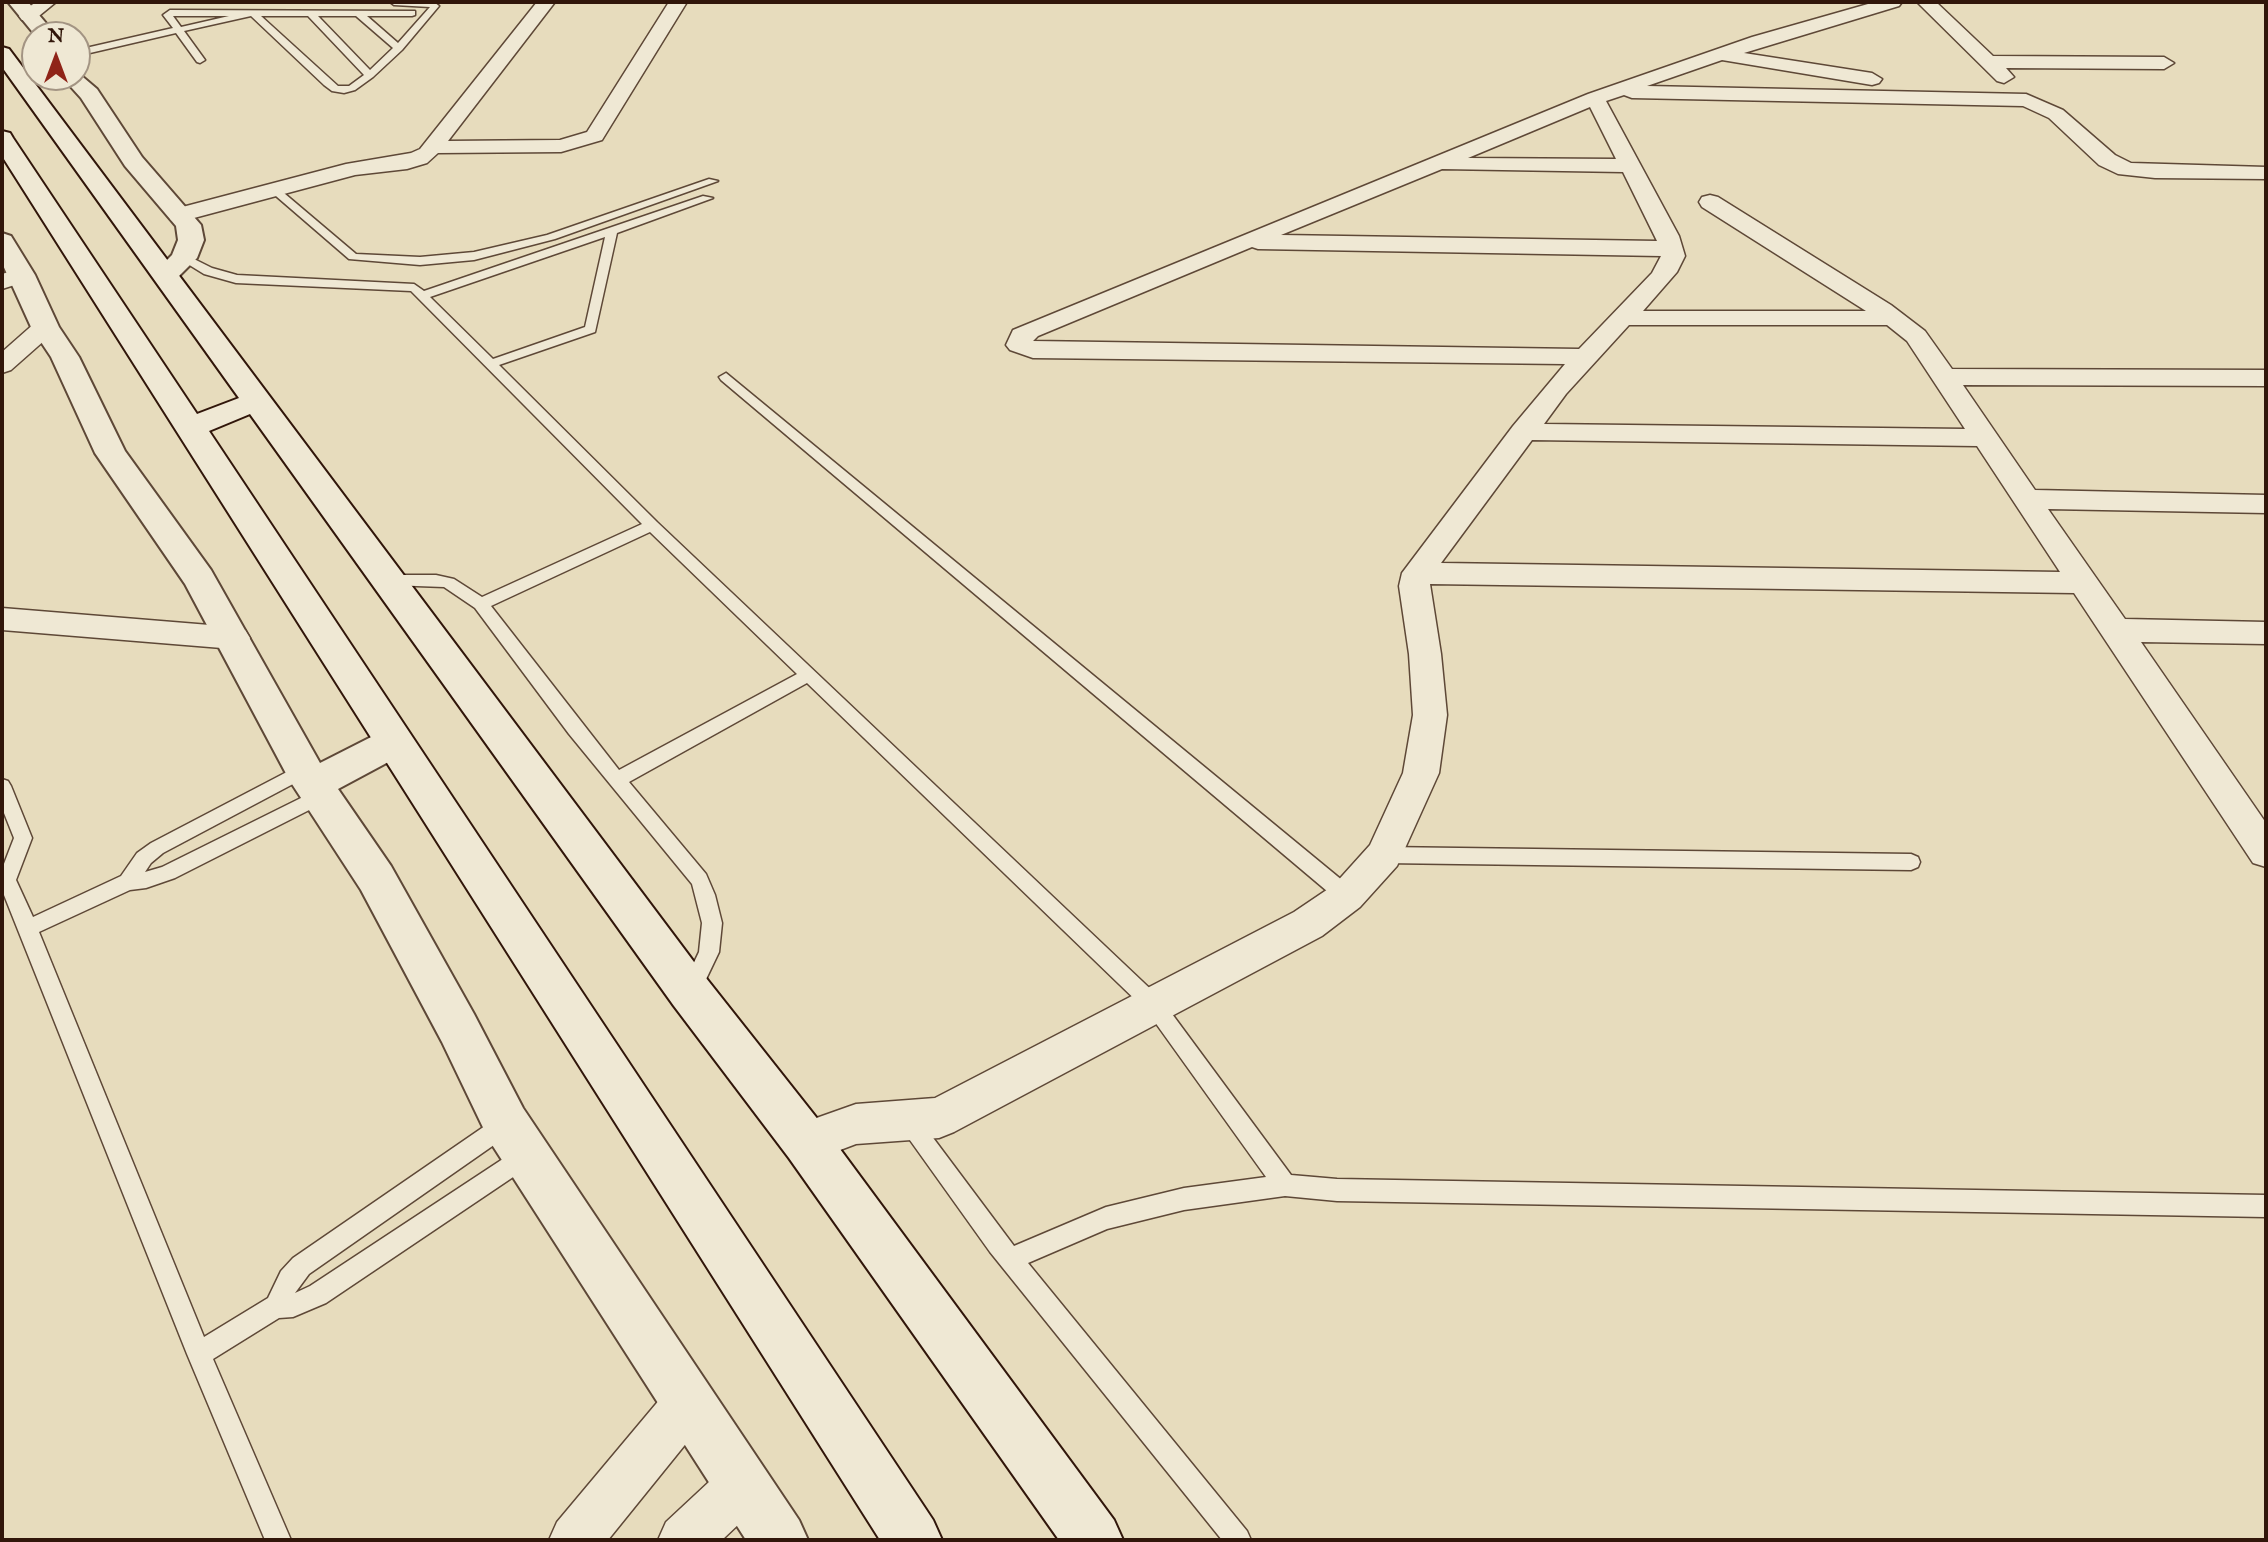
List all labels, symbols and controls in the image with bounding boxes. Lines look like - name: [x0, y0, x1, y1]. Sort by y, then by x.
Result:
- north arrow: [21, 21, 91, 91]
- text: N: [48, 25, 64, 49]

